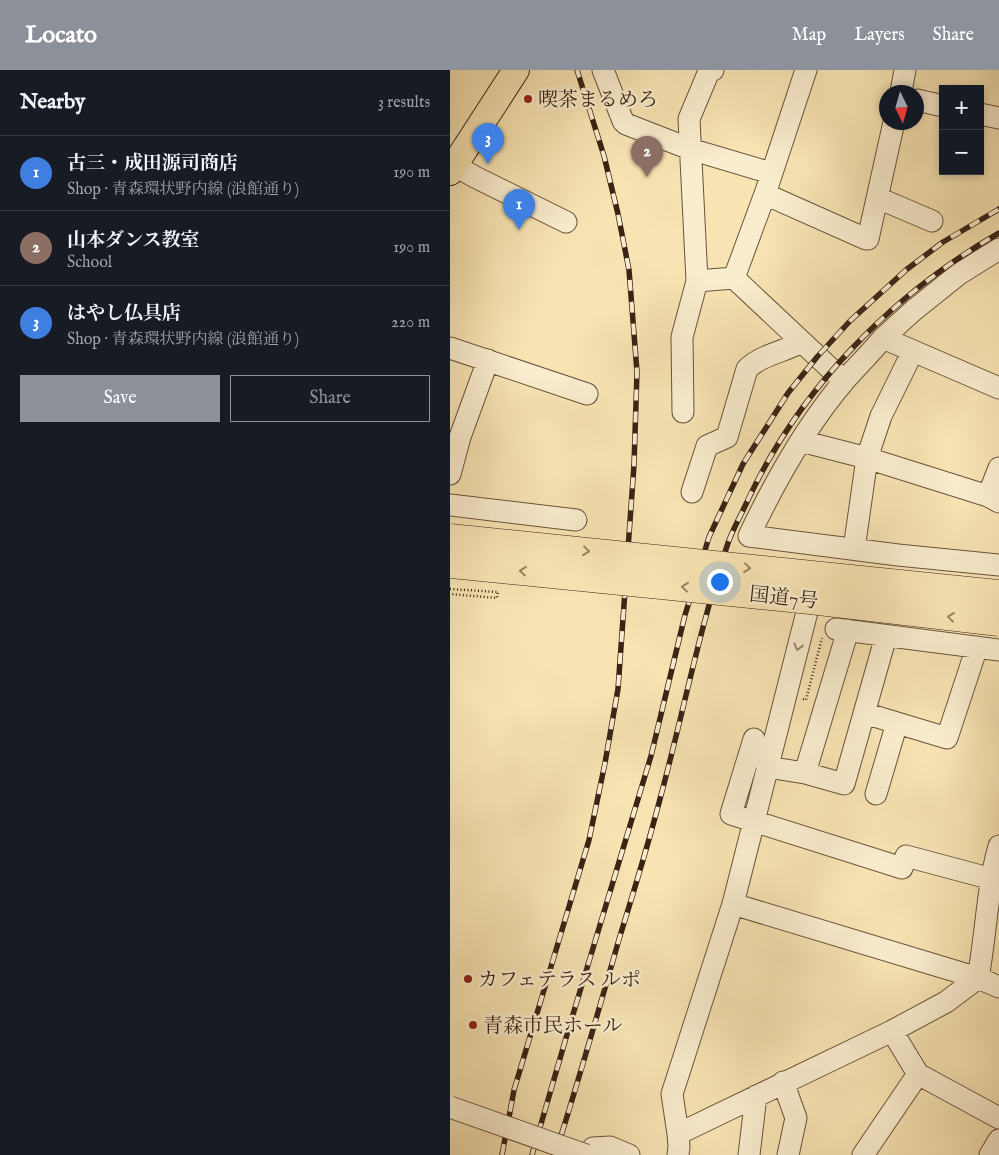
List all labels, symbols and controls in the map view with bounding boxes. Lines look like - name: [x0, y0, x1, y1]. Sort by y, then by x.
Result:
- text: Locato: [25, 20, 97, 51]
- text: Map: [792, 24, 826, 47]
- text: Layers: [854, 24, 905, 47]
- text: Share: [933, 24, 974, 47]
- north arrow: [879, 85, 924, 130]
- map controls: [939, 85, 984, 175]
- button: +: [939, 85, 984, 130]
- place label: 喫茶まるめろ: [538, 88, 658, 113]
- text: Nearby: [20, 89, 85, 116]
- text: 3 results: [378, 93, 430, 113]
- marker: 喫茶まるめろ: [522, 93, 534, 105]
- pin: 3: [472, 123, 504, 164]
- button: −: [939, 130, 984, 175]
- pin: 2: [631, 136, 663, 177]
- text: 古三・成田源司商店: [67, 152, 238, 176]
- text: 1: [33, 163, 39, 183]
- text: 190 m: [393, 163, 430, 183]
- text: Shop · 青森環状野内線 (浪館通り): [67, 180, 299, 200]
- pin: 1: [503, 189, 535, 230]
- text: 山本ダンス教室: [67, 229, 200, 253]
- text: 2: [32, 238, 40, 258]
- text: 190 m: [393, 238, 430, 258]
- text: School: [67, 253, 112, 273]
- text: はやし仏具店: [67, 302, 181, 326]
- text: 3: [33, 313, 39, 333]
- text: 220 m: [391, 313, 430, 333]
- text: Shop · 青森環状野内線 (浪館通り): [67, 330, 299, 350]
- button: Save: [20, 375, 220, 422]
- button: Share: [230, 375, 430, 422]
- one-way arrow: [582, 545, 590, 556]
- one-way arrow: [744, 562, 752, 573]
- one-way arrow: [519, 566, 527, 577]
- your location: [707, 569, 733, 595]
- one-way arrow: [680, 582, 688, 593]
- street label: 国道7号: [748, 582, 820, 615]
- one-way arrow: [946, 612, 954, 623]
- one-way arrow: [793, 643, 804, 651]
- place label: カフェテラス ルポ: [478, 968, 641, 993]
- marker: カフェテラス ルポ: [462, 973, 474, 985]
- place label: 青森市民ホール: [483, 1014, 623, 1039]
- marker: 青森市民ホール: [467, 1019, 479, 1031]

